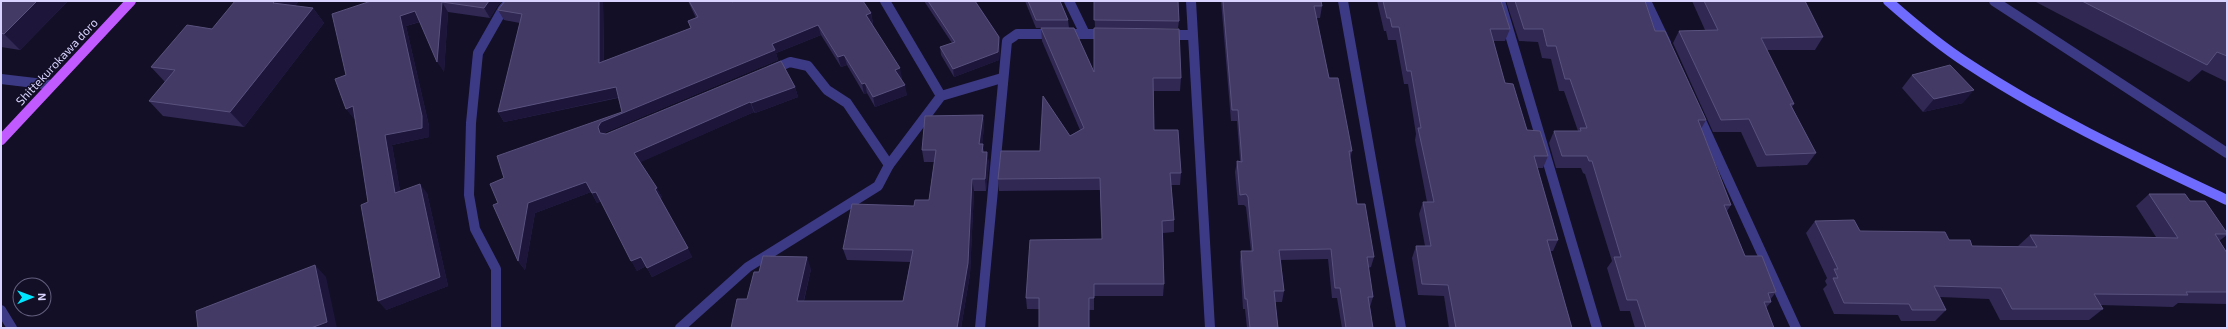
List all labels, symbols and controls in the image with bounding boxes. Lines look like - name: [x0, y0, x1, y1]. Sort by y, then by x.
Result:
- street label: Shittekurokawa doro: [12, 15, 100, 108]
- north arrow: [12, 277, 52, 317]
- text: N: [36, 293, 49, 301]

